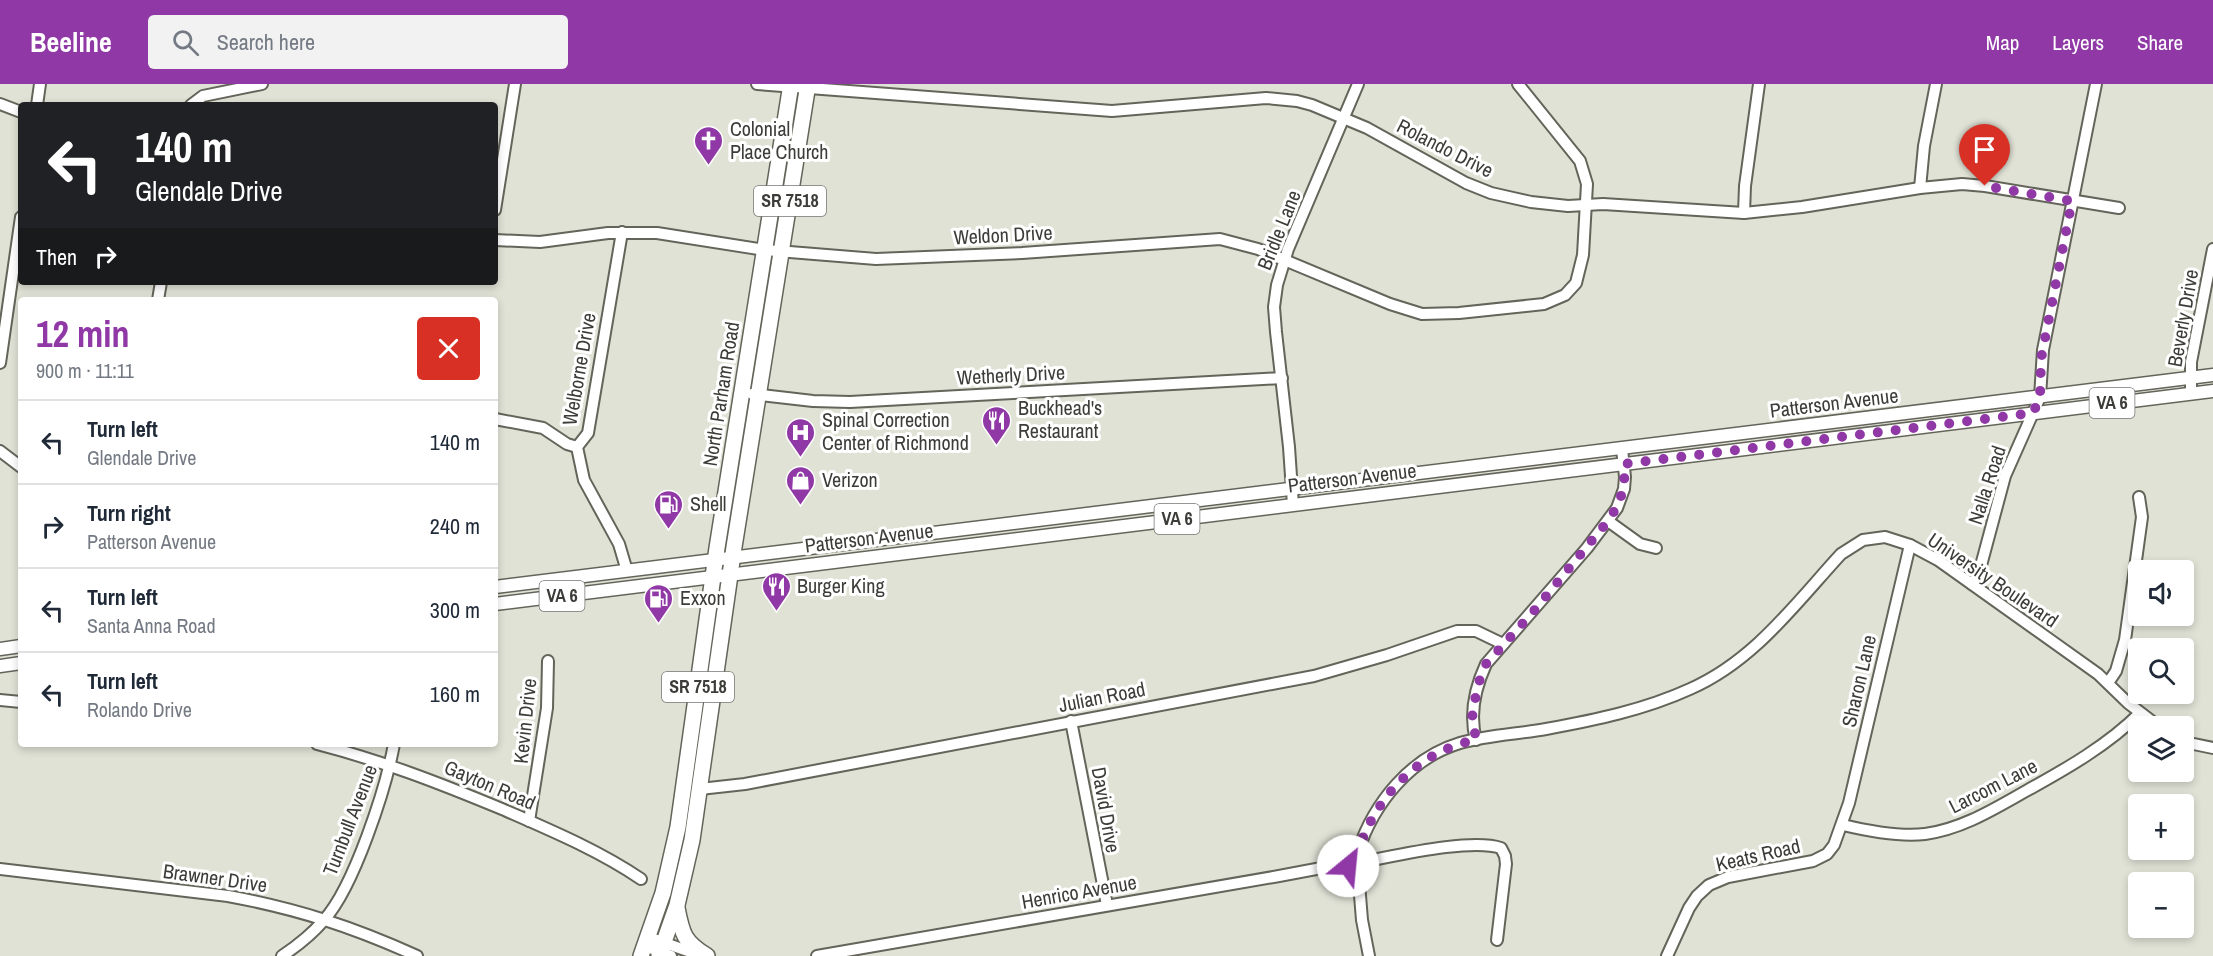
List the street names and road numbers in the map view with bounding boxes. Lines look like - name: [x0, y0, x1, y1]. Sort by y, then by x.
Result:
- street label: Rolando Drive: [1392, 112, 1498, 183]
- road number: SR 7518: [754, 186, 826, 216]
- street label: Bridle Lane: [1250, 186, 1307, 274]
- street label: Weldon Drive: [953, 218, 1053, 251]
- street label: Beverly Drive: [2161, 267, 2204, 369]
- street label: Welborne Drive: [555, 311, 602, 427]
- street label: North Parham Road: [696, 320, 745, 468]
- street label: Wetherly Drive: [956, 358, 1066, 391]
- street label: Patterson Avenue: [1768, 381, 1900, 424]
- road number: VA 6: [2090, 388, 2134, 418]
- street label: Nalla Road: [1961, 442, 2012, 528]
- street label: Patterson Avenue: [1286, 456, 1418, 499]
- road number: VA 6: [1154, 504, 1200, 534]
- street label: Patterson Avenue: [803, 516, 935, 559]
- street label: University Boulevard: [1923, 526, 2064, 633]
- road number: VA 6: [540, 581, 584, 611]
- street label: Sharon Lane: [1835, 632, 1882, 730]
- road number: SR 7518: [662, 672, 734, 702]
- street label: Julian Road: [1056, 675, 1147, 718]
- street label: Kevin Drive: [507, 677, 542, 765]
- street label: Larcom Lane: [1944, 752, 2042, 819]
- street label: Gayton Road: [440, 753, 540, 816]
- street label: Turnbull Avenue: [316, 760, 383, 879]
- street label: David Drive: [1086, 765, 1127, 855]
- street label: Keats Road: [1713, 832, 1803, 877]
- street label: Brawner Drive: [161, 857, 269, 898]
- street label: Henrico Avenue: [1019, 868, 1139, 915]

